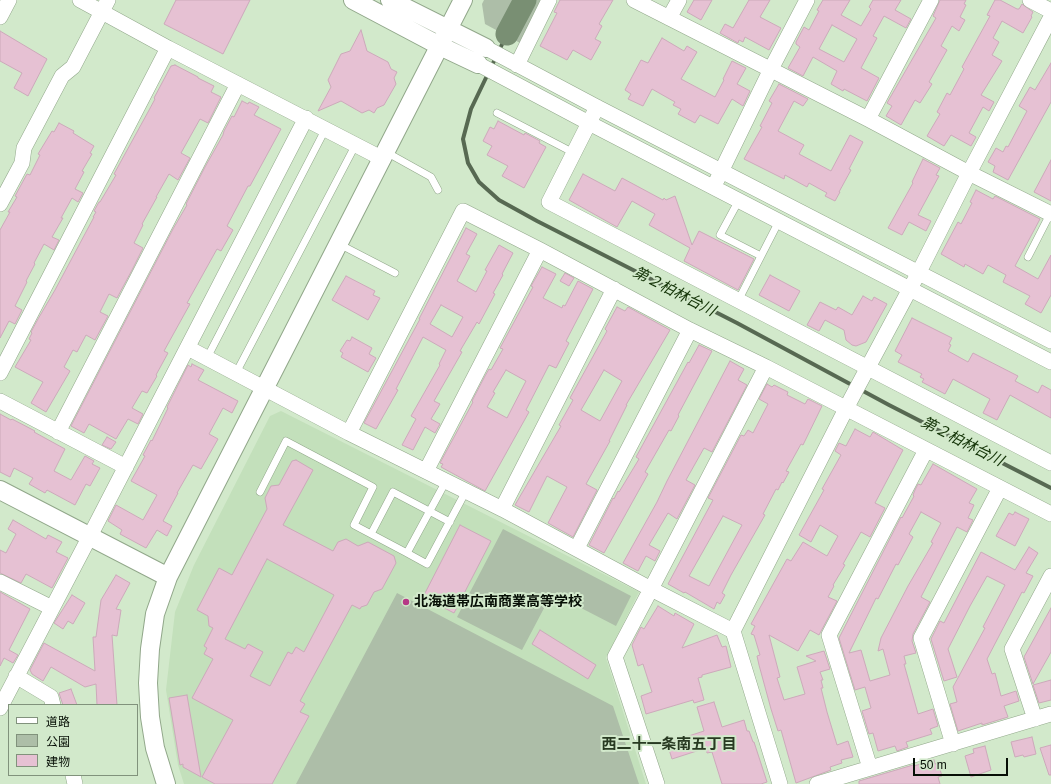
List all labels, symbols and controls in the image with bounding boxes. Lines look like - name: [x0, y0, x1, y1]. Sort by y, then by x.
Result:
- water label: 第２柏林台川: [630, 264, 718, 320]
- water label: 第２柏林台川: [918, 414, 1006, 470]
- place label: 北海道帯広南商業高等学校: [414, 594, 582, 610]
- marker: 北海道帯広南商業高等学校: [401, 597, 411, 607]
- legend: [8, 704, 138, 776]
- text: 道路: [46, 715, 70, 729]
- text: 公園: [46, 735, 70, 749]
- district label: 西二十一条南五丁目: [602, 736, 736, 754]
- scale bar: [915, 750, 1010, 776]
- text: 建物: [46, 755, 70, 769]
- text: 50 m: [920, 758, 947, 772]

